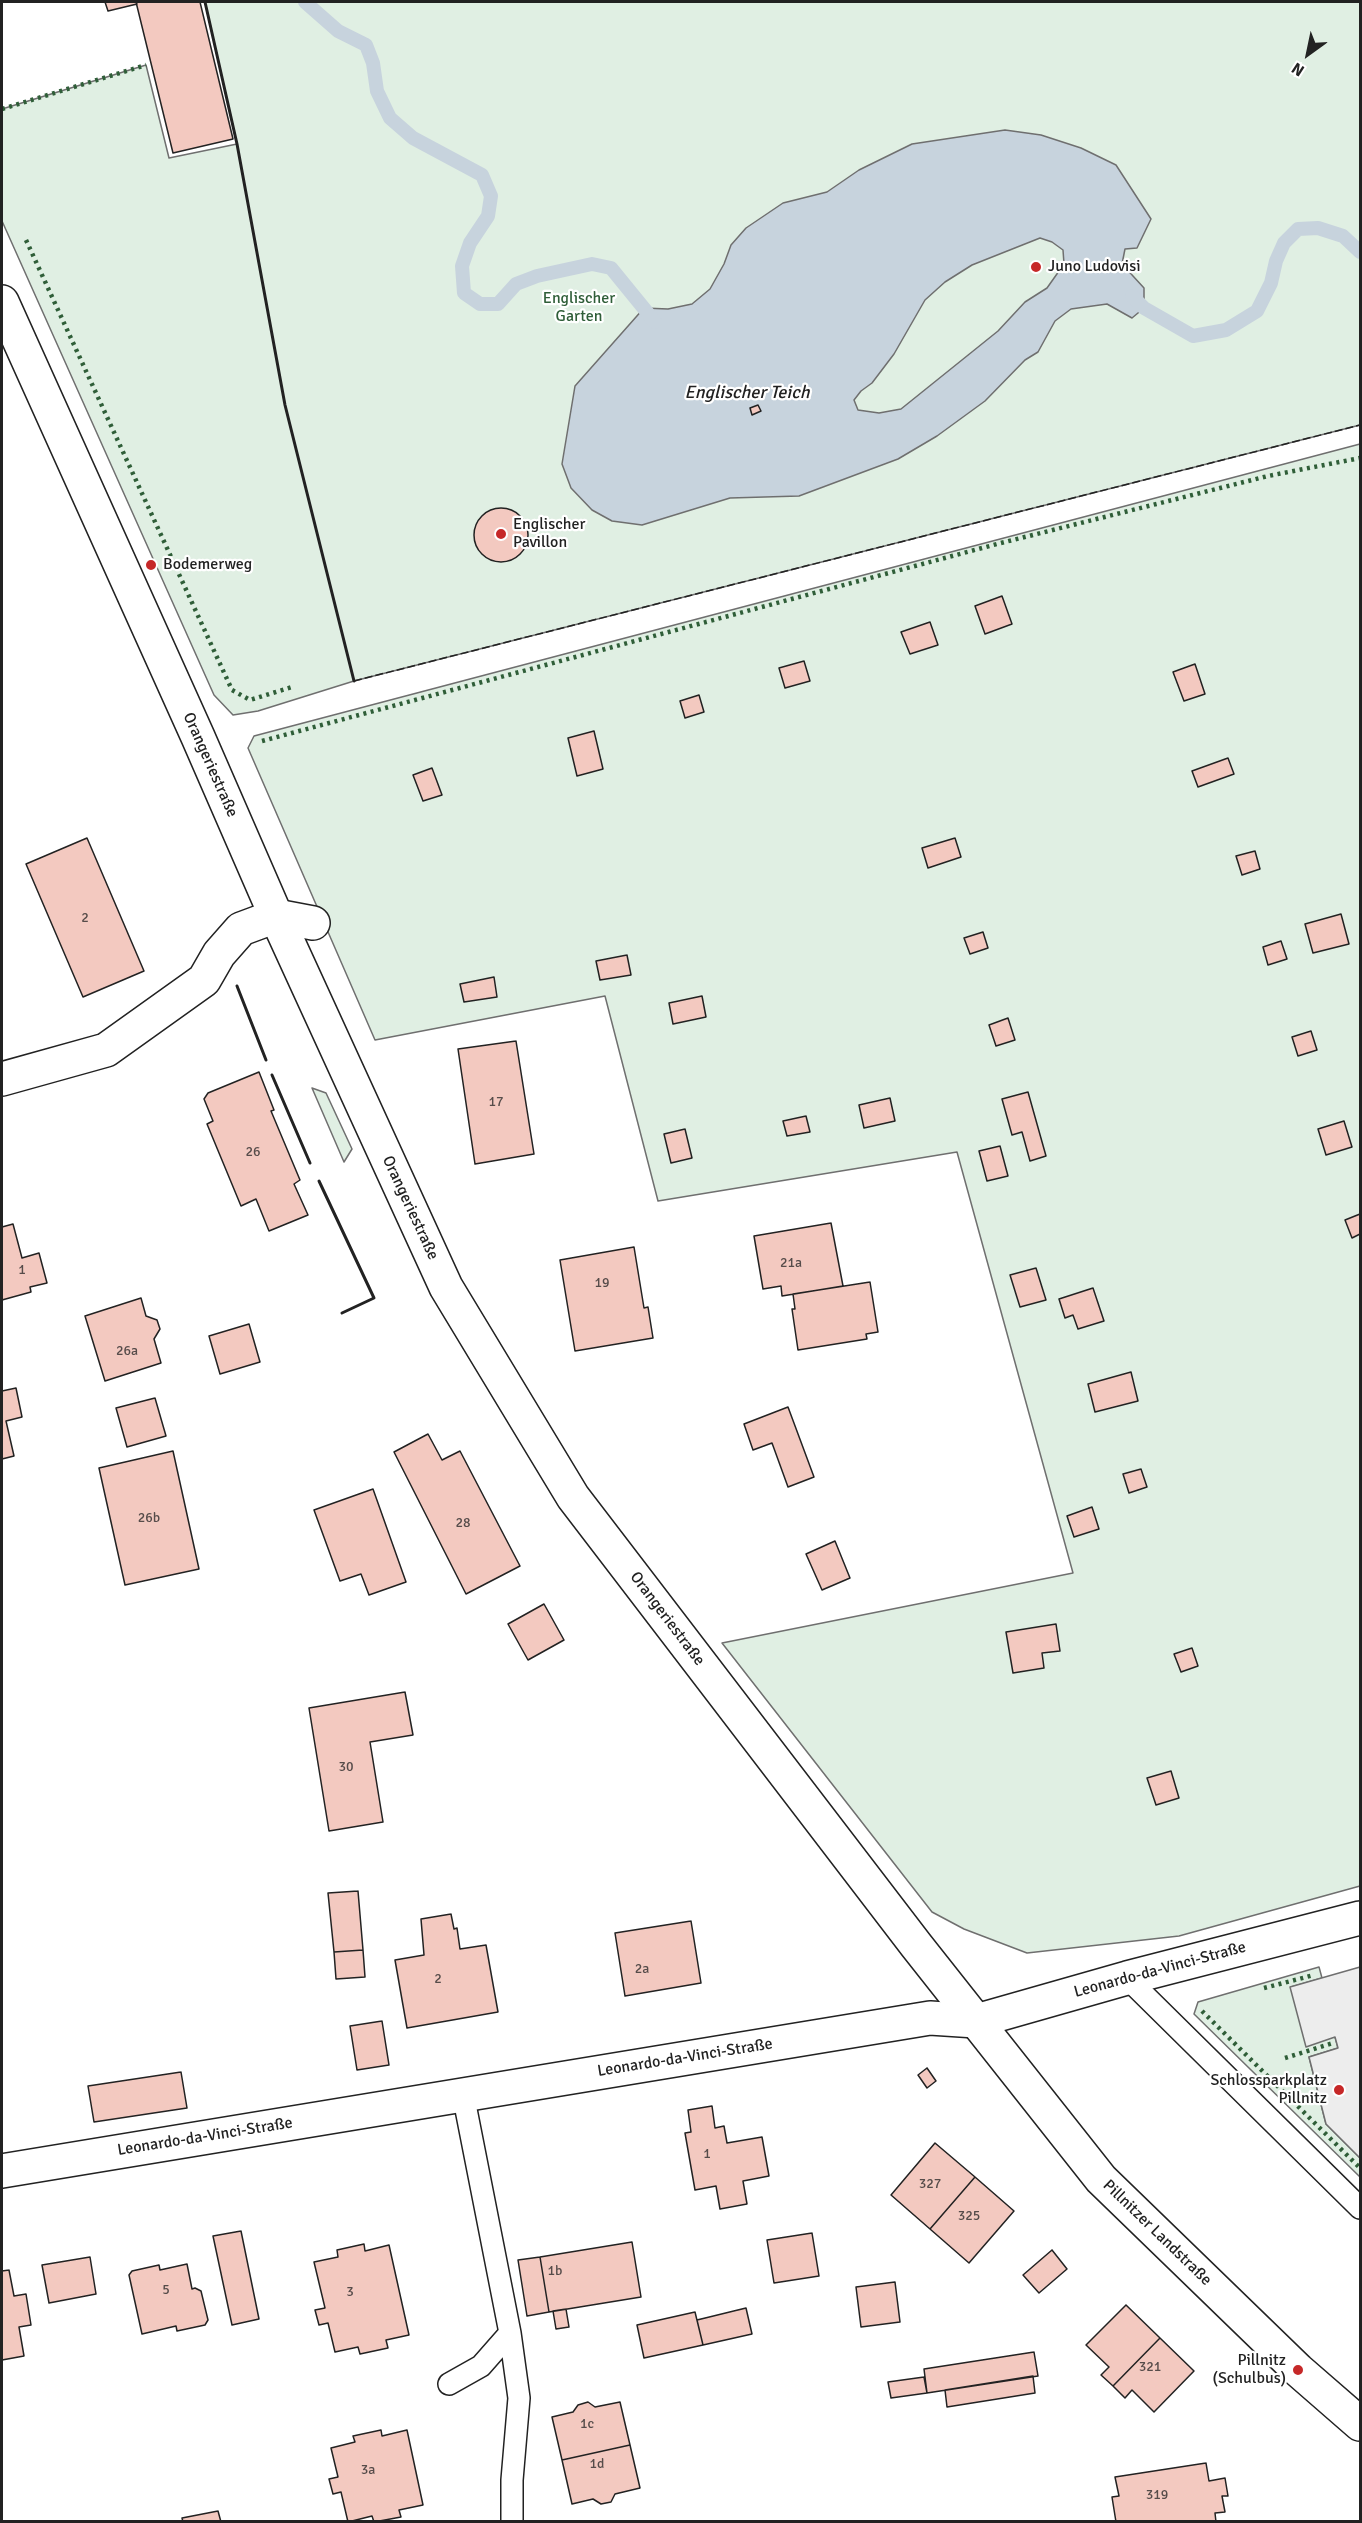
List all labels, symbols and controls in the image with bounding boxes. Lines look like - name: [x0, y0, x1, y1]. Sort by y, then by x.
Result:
- north arrow: [1278, 24, 1338, 84]
- text: N: [1288, 58, 1308, 81]
- place label: Juno Ludovisi: [1048, 257, 1141, 277]
- marker: Juno Ludovisi: [1029, 260, 1043, 274]
- park label: Englischer Garten: [543, 289, 615, 327]
- water label: Englischer Teich: [685, 382, 809, 404]
- place label: Englischer Pavillon: [513, 515, 585, 553]
- marker: Englischer Pavillon: [494, 527, 508, 541]
- place label: Bodemerweg: [163, 555, 252, 575]
- marker: Bodemerweg: [144, 558, 158, 572]
- street label: Orangeriestraße: [178, 710, 242, 820]
- house number: 2: [81, 910, 89, 926]
- house number: 17: [488, 1094, 504, 1110]
- house number: 26: [245, 1144, 261, 1160]
- street label: Orangeriestraße: [378, 1153, 442, 1263]
- house number: 21a: [780, 1255, 802, 1271]
- house number: 1: [18, 1262, 26, 1278]
- house number: 19: [594, 1275, 610, 1291]
- house number: 26a: [116, 1343, 138, 1359]
- house number: 26b: [138, 1510, 160, 1526]
- house number: 28: [455, 1515, 471, 1531]
- street label: Orangeriestraße: [625, 1568, 709, 1670]
- house number: 30: [338, 1759, 354, 1775]
- street label: Leonardo-da-Vinci-Straße: [1072, 1938, 1248, 2002]
- house number: 2a: [635, 1961, 649, 1977]
- house number: 2: [434, 1971, 442, 1987]
- street label: Leonardo-da-Vinci-Straße: [596, 2035, 774, 2081]
- place label: Schlossparkplatz Pillnitz: [1210, 2071, 1327, 2109]
- marker: Schlossparkplatz Pillnitz: [1332, 2083, 1346, 2097]
- street label: Leonardo-da-Vinci-Straße: [116, 2114, 294, 2160]
- house number: 1: [703, 2146, 711, 2162]
- house number: 327: [919, 2176, 941, 2192]
- street label: Pillnitzer Landstraße: [1099, 2176, 1215, 2290]
- house number: 325: [958, 2208, 980, 2224]
- house number: 1b: [548, 2263, 562, 2279]
- house number: 5: [162, 2282, 170, 2298]
- house number: 3: [346, 2284, 354, 2300]
- place label: Pillnitz (Schulbus): [1213, 2351, 1286, 2389]
- house number: 321: [1139, 2359, 1161, 2375]
- marker: Pillnitz (Schulbus): [1291, 2363, 1305, 2377]
- house number: 1c: [580, 2416, 594, 2432]
- house number: 1d: [590, 2456, 604, 2472]
- house number: 3a: [361, 2462, 375, 2478]
- house number: 319: [1146, 2487, 1168, 2503]

